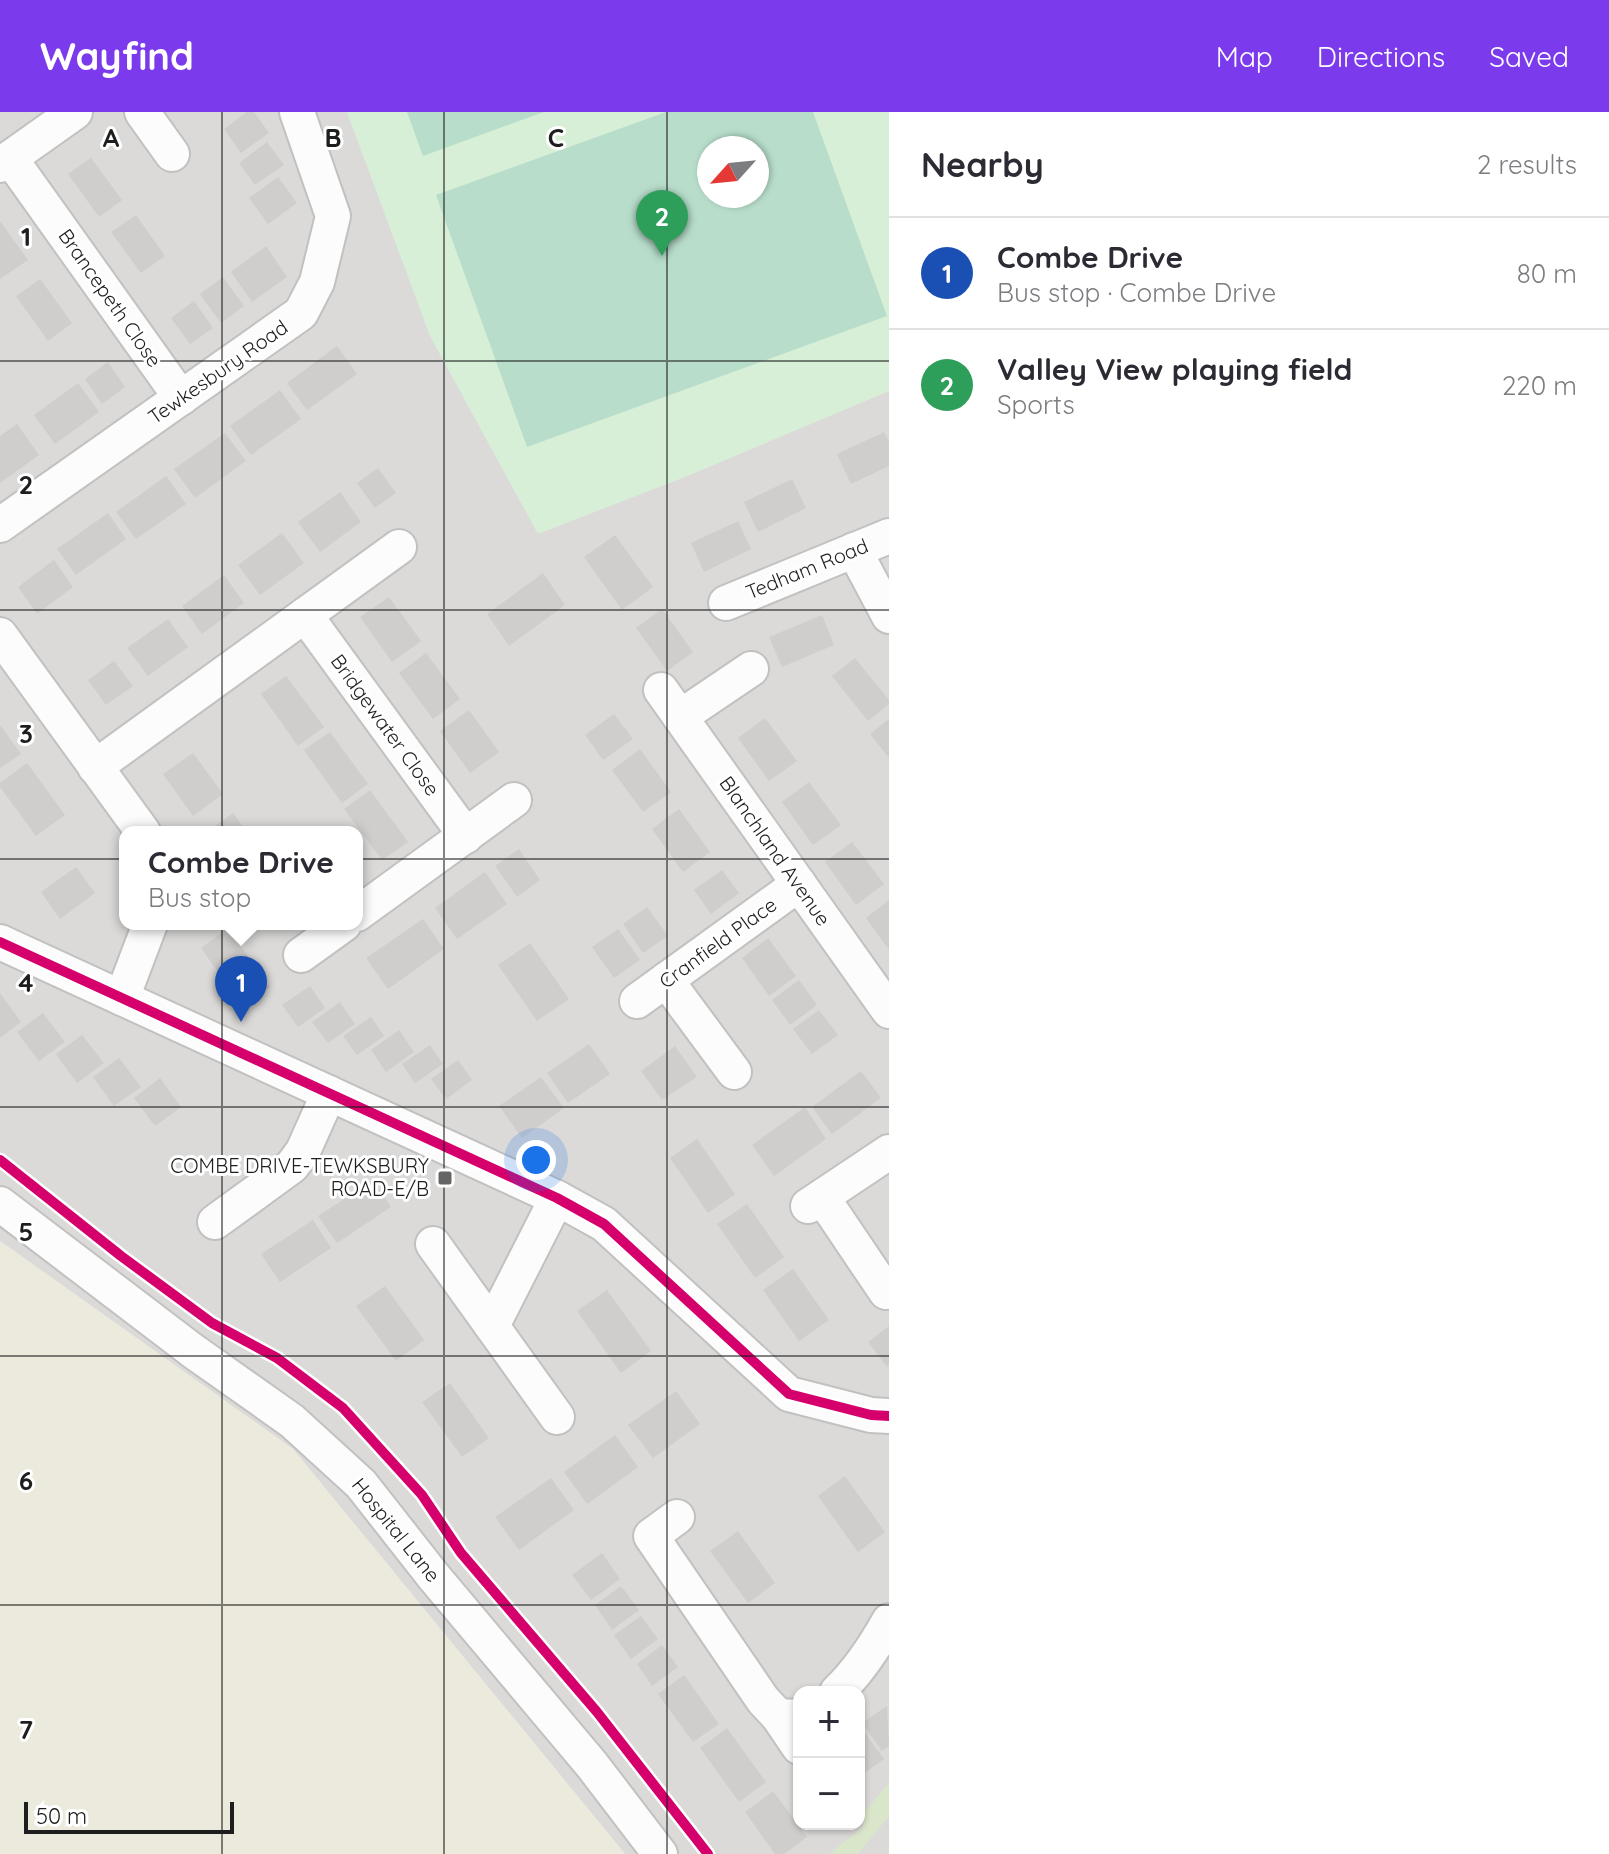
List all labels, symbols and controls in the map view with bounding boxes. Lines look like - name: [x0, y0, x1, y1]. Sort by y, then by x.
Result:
- text: Wayfind: [40, 32, 194, 80]
- text: Map: [1216, 39, 1273, 74]
- text: Directions: [1317, 39, 1445, 74]
- text: Saved: [1489, 39, 1569, 74]
- text: A: [103, 121, 120, 154]
- text: B: [324, 121, 342, 154]
- text: C: [548, 121, 564, 154]
- north arrow: [697, 136, 769, 208]
- text: Nearby: [921, 143, 1044, 186]
- text: 2 results: [1477, 148, 1577, 181]
- pin: 2: [636, 190, 688, 256]
- text: 1: [21, 220, 31, 253]
- street label: Brancepeth Close: [53, 224, 167, 372]
- text: Combe Drive: [997, 238, 1183, 276]
- text: 1: [942, 257, 952, 290]
- text: 80 m: [1517, 257, 1577, 290]
- text: Bus stop · Combe Drive: [997, 276, 1276, 309]
- street label: Tewkesbury Road: [143, 314, 292, 429]
- text: Valley View playing field: [997, 350, 1352, 388]
- text: 2: [940, 369, 954, 402]
- text: 220 m: [1502, 369, 1577, 402]
- text: Sports: [997, 388, 1075, 421]
- text: 2: [19, 468, 33, 501]
- street label: Tedham Road: [742, 533, 872, 604]
- street label: Bridgewater Close: [326, 649, 445, 800]
- text: 3: [19, 717, 33, 750]
- street label: Blanchland Avenue: [714, 771, 836, 930]
- popup: [119, 826, 363, 930]
- text: Combe Drive: [148, 843, 334, 881]
- text: Bus stop: [148, 881, 251, 914]
- street label: Cranfield Place: [654, 892, 781, 994]
- pin: 1: [215, 956, 267, 1022]
- text: 4: [18, 966, 34, 999]
- your location: [516, 1140, 556, 1180]
- place label: COMBE DRIVE-TEWKSBURY ROAD-E/B: [170, 1153, 429, 1201]
- marker: COMBE DRIVE-TEWKSBURY ROAD-E/B: [436, 1169, 454, 1187]
- text: 5: [19, 1215, 33, 1248]
- text: 6: [19, 1464, 33, 1497]
- street label: Hospital Lane: [347, 1473, 446, 1587]
- map controls: [793, 1686, 865, 1830]
- button: +: [793, 1686, 865, 1758]
- text: 7: [19, 1713, 33, 1746]
- button: −: [793, 1758, 865, 1830]
- scale bar: [24, 1798, 234, 1834]
- text: 50 m: [36, 1802, 87, 1830]

